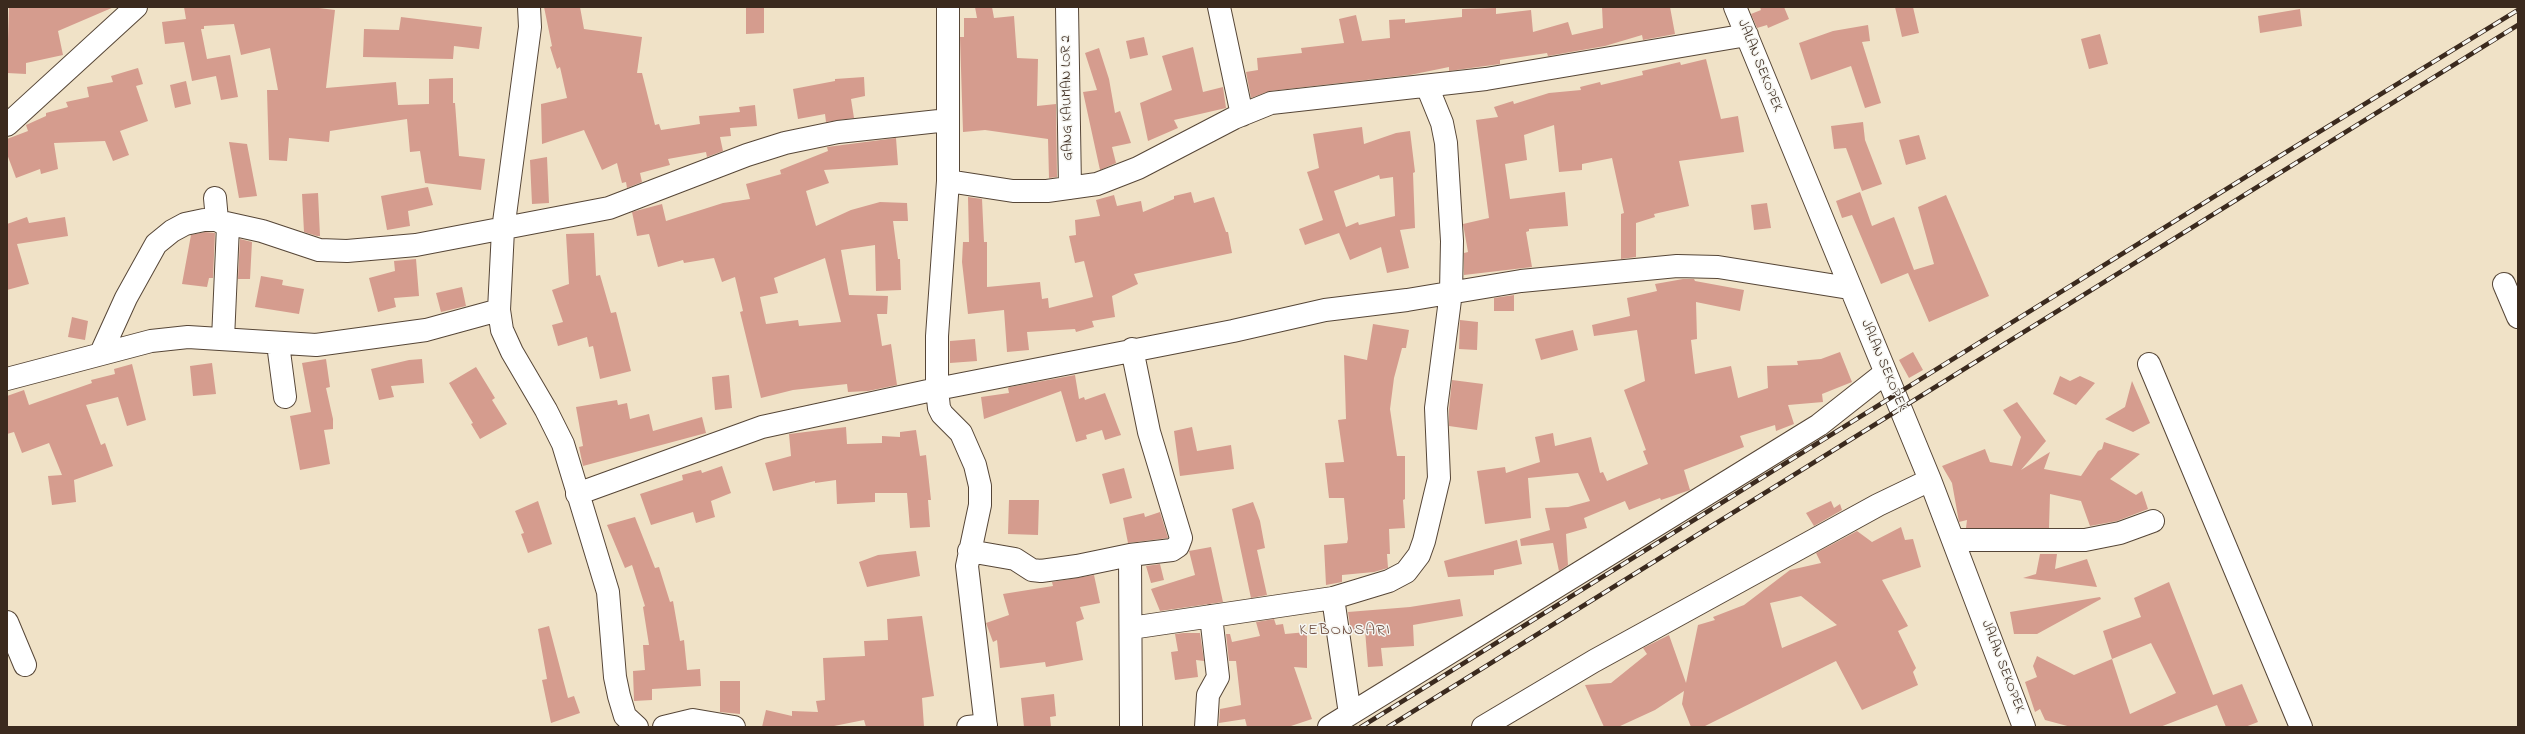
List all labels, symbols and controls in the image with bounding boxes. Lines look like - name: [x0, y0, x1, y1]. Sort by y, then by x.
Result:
- street label: JALAN SEKOPEK: [1733, 17, 1785, 115]
- street label: GANG KAUMAN LOR 2: [1059, 35, 1077, 161]
- street label: JALAN SEKOPEK: [1856, 318, 1910, 414]
- street label: JALAN SEKOPEK: [1977, 618, 2027, 716]
- district label: KEBONSARI: [1299, 621, 1391, 641]

